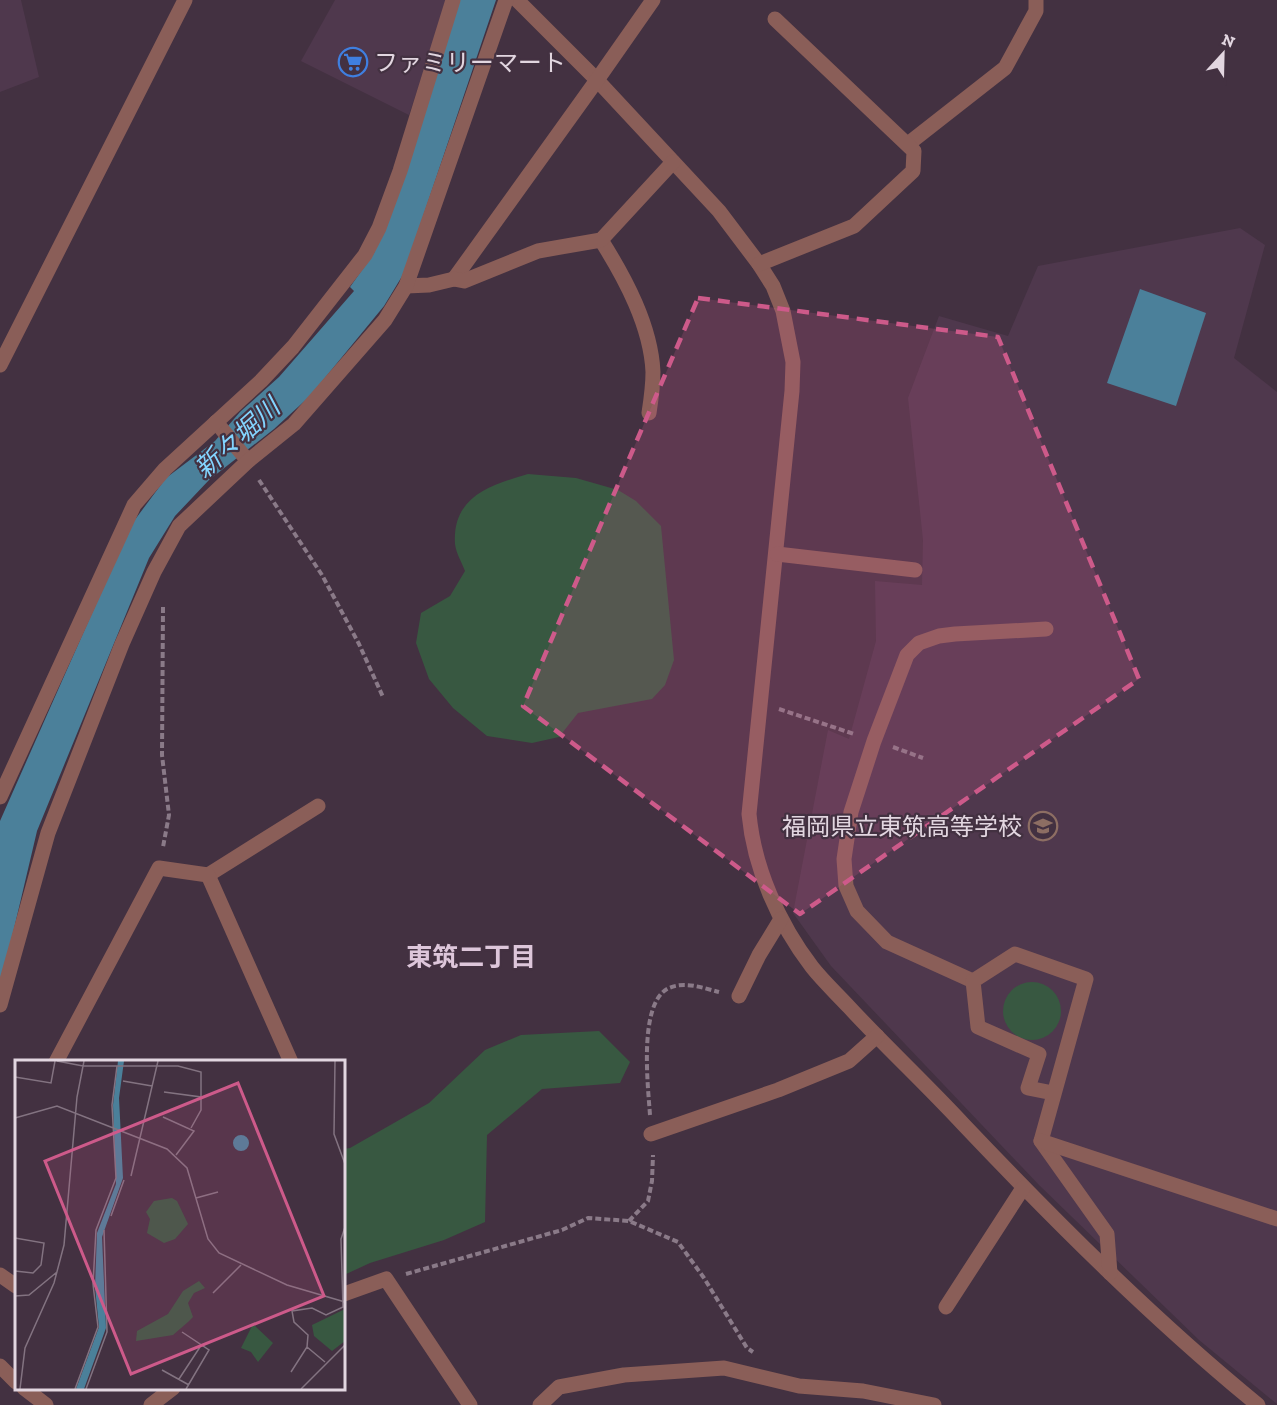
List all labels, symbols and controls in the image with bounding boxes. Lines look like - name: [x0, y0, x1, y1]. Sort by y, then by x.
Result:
- north arrow: [1193, 24, 1253, 84]
- text: N: [1219, 29, 1238, 52]
- supermarket icon: ファミリーマート: [337, 46, 369, 78]
- place label: ファミリーマート: [374, 48, 566, 77]
- water label: 新々堀川: [188, 389, 289, 485]
- school or university icon: 福岡県立東筑高等学校: [1027, 810, 1059, 842]
- place label: 福岡県立東筑高等学校: [782, 812, 1022, 841]
- district label: 東筑二丁目: [406, 941, 536, 973]
- inset map: [15, 1060, 345, 1390]

